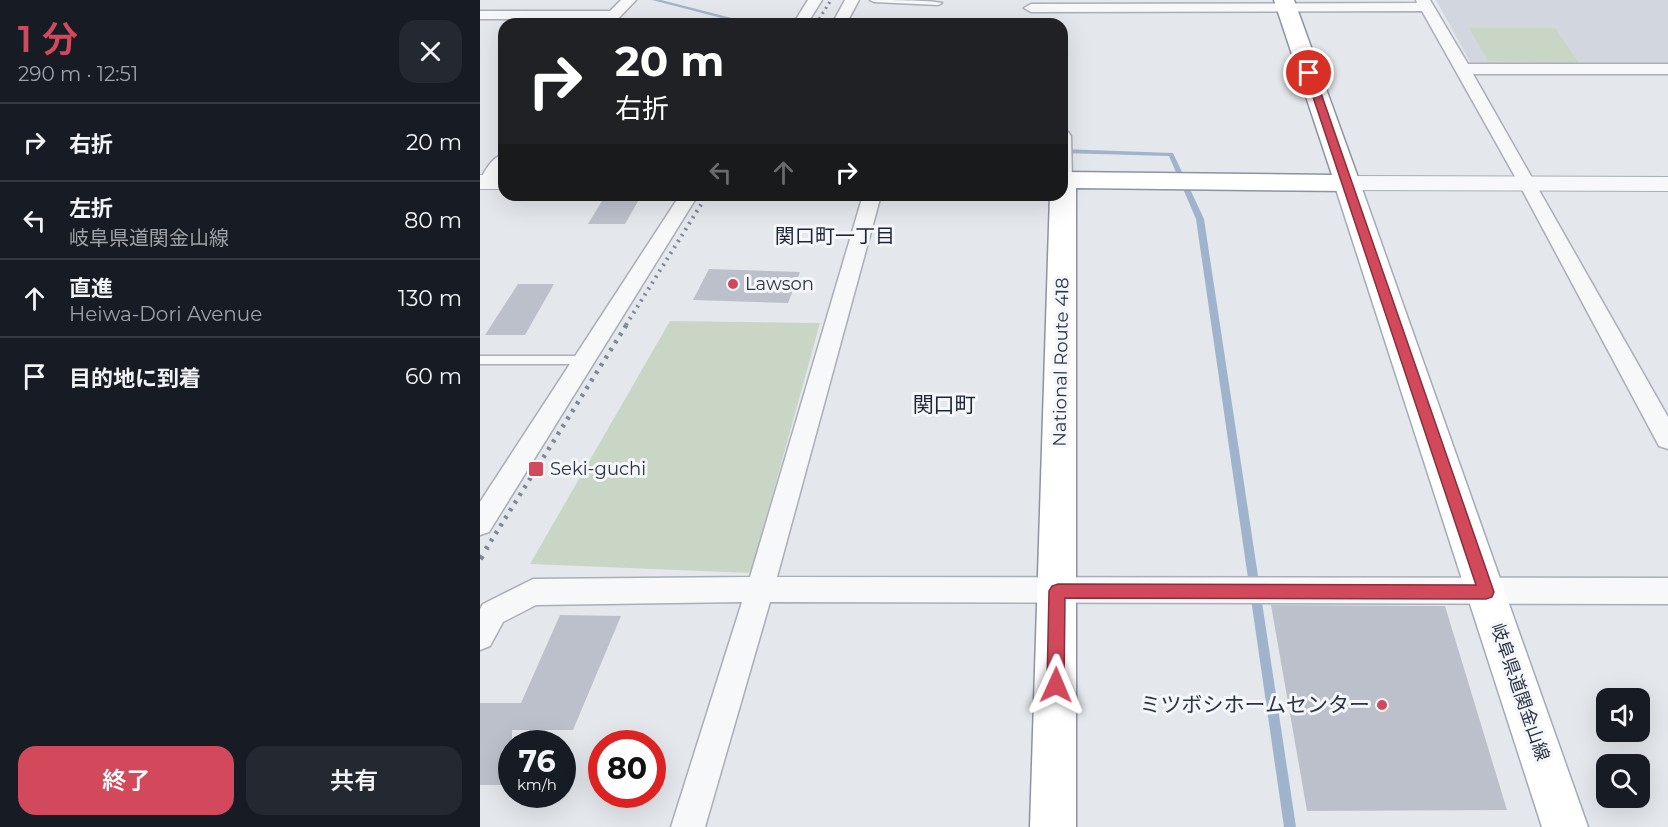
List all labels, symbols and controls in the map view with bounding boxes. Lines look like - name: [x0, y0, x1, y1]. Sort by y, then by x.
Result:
- text: 1 分: [18, 17, 78, 61]
- button: close: [399, 20, 462, 83]
- text: 20 m: [615, 35, 724, 87]
- icon: right: [516, 42, 594, 120]
- pin: [1283, 47, 1334, 98]
- icon: arrive: [1292, 56, 1325, 89]
- text: 290 m · 12:51: [18, 62, 138, 86]
- text: 右折: [615, 92, 669, 125]
- icon: right: [18, 126, 51, 159]
- text: 20 m: [406, 129, 462, 156]
- text: 右折: [69, 131, 113, 158]
- icon: left: [704, 156, 737, 189]
- icon: ahead: [767, 156, 800, 189]
- icon: right: [830, 156, 863, 189]
- text: 左折: [69, 195, 113, 222]
- icon: left: [18, 204, 51, 237]
- text: 80 m: [404, 207, 462, 234]
- district label: 関口町一丁目: [775, 224, 895, 248]
- text: 岐阜県道関金山線: [69, 226, 229, 250]
- place label: Lawson: [745, 273, 814, 295]
- text: 直進: [69, 275, 113, 302]
- marker: Lawson: [726, 277, 740, 291]
- street label: National Route 418: [1049, 277, 1073, 447]
- icon: ahead: [18, 282, 51, 315]
- text: 130 m: [398, 285, 462, 312]
- text: Heiwa-Dori Avenue: [69, 302, 262, 326]
- icon: arrive: [18, 360, 51, 393]
- text: 60 m: [405, 363, 462, 390]
- text: 目的地に到着: [69, 365, 201, 392]
- district label: 関口町: [913, 392, 976, 417]
- place label: Seki-guchi: [550, 458, 646, 480]
- marker: Seki-guchi: [527, 460, 545, 478]
- street label: 岐阜県道関金山線: [1486, 620, 1554, 764]
- position arrow: [1024, 653, 1088, 717]
- map controls: [1596, 688, 1650, 808]
- button: sound: [1596, 688, 1650, 742]
- place label: ミツボシホームセンター: [1140, 692, 1370, 717]
- marker: ミツボシホームセンター: [1375, 698, 1389, 712]
- speed limit sign: 80: [588, 730, 666, 808]
- text: 76: [518, 743, 556, 780]
- button: 終了: [18, 746, 234, 815]
- button: 共有: [246, 746, 462, 815]
- button: search: [1596, 754, 1650, 808]
- text: km/h: [517, 775, 557, 794]

